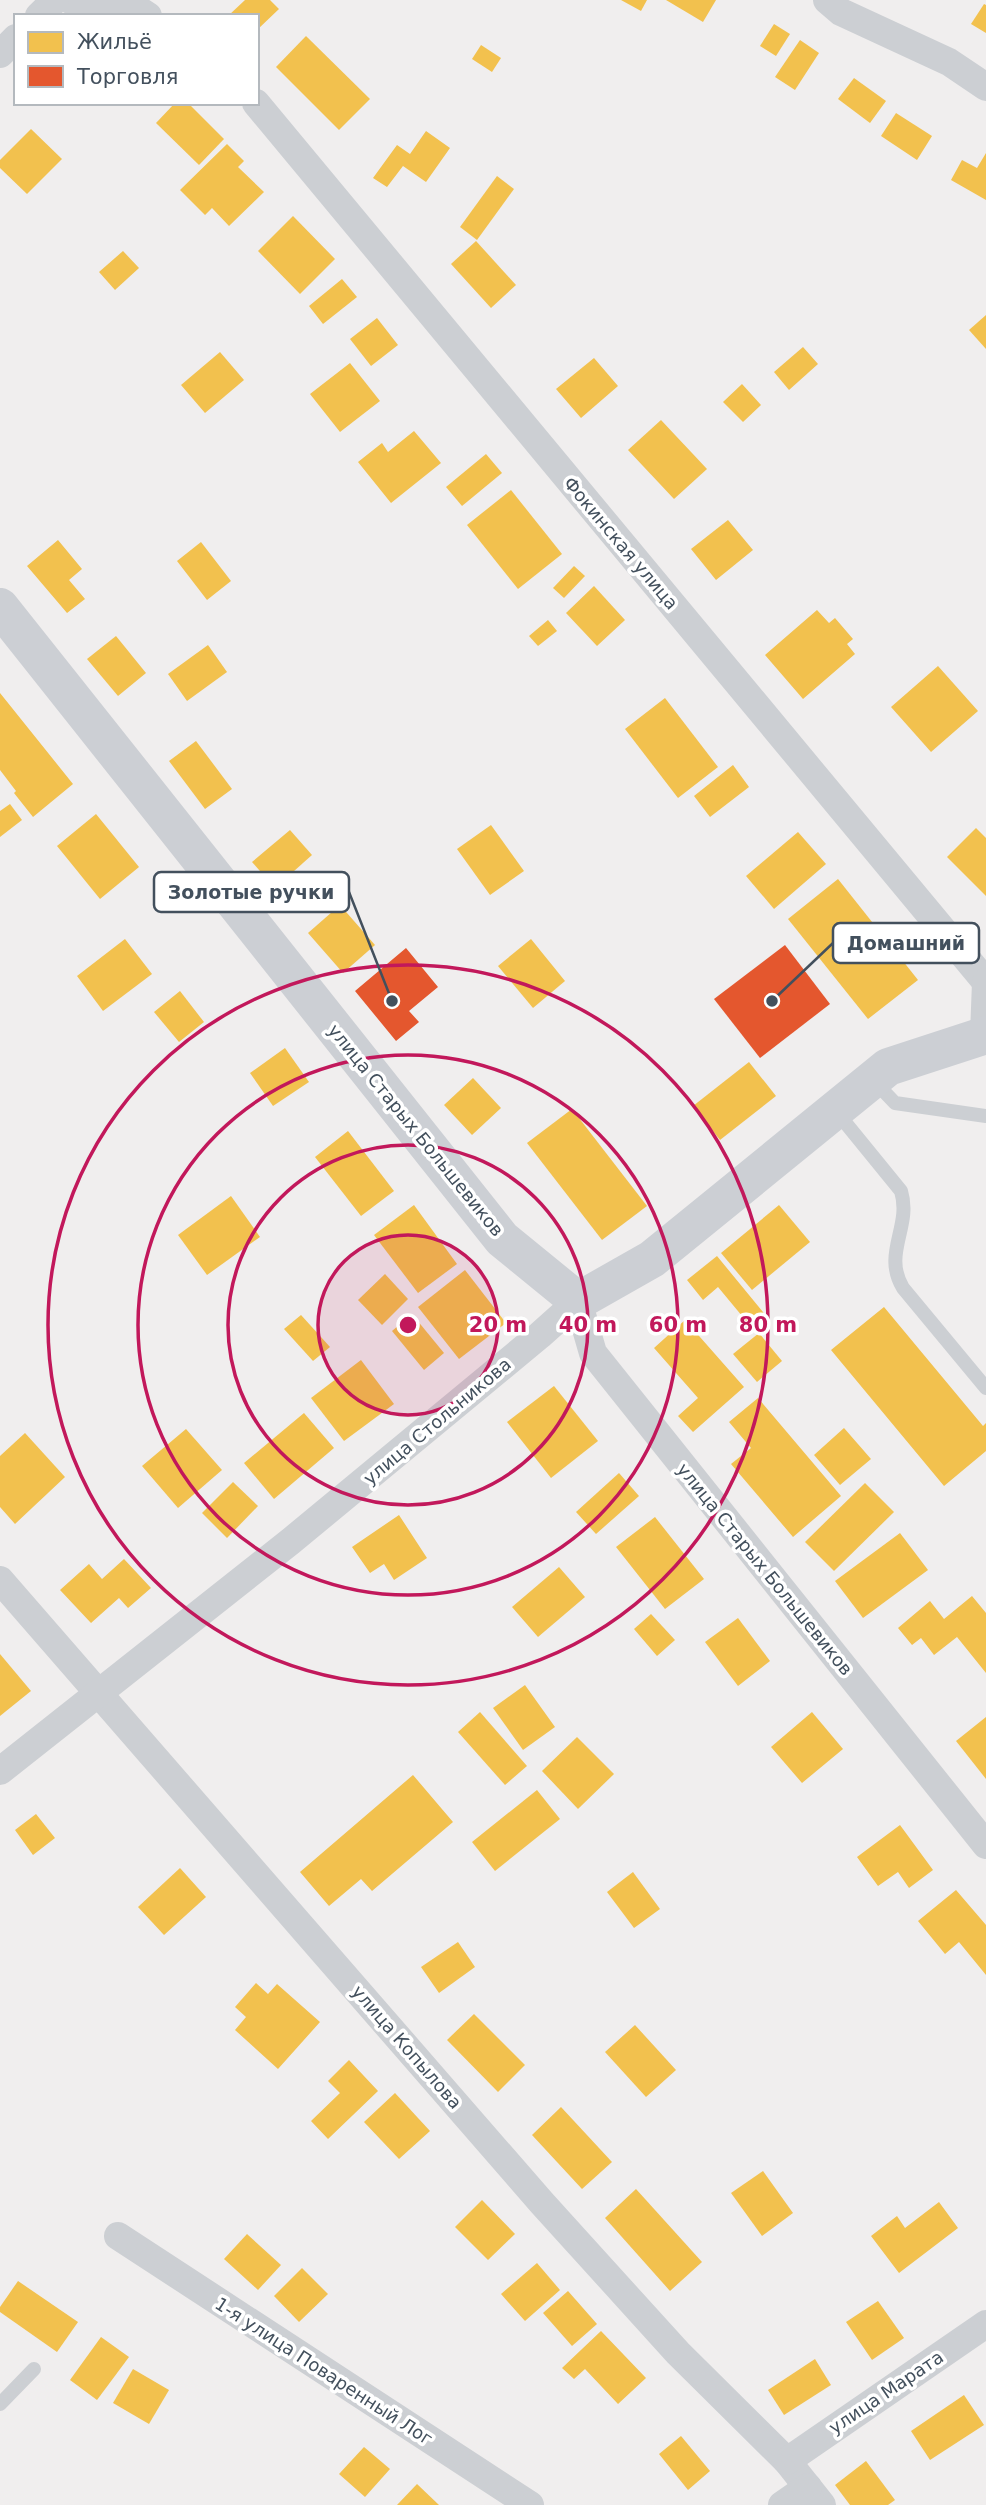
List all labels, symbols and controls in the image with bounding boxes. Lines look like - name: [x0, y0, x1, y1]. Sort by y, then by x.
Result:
- legend: [14, 14, 259, 105]
- text: Жильё: [77, 30, 152, 54]
- text: Торговля: [76, 65, 178, 89]
- street label: Фокинская улица: [559, 473, 683, 613]
- callout: Золотые ручки: [154, 872, 349, 912]
- text: Золотые ручки: [168, 881, 334, 903]
- callout: Домашний: [833, 923, 979, 963]
- text: Домашний: [847, 932, 965, 954]
- street label: улица Старых Большевиков: [324, 1020, 508, 1240]
- centre of rings: [396, 1313, 420, 1337]
- text: 20 m: [469, 1313, 527, 1337]
- text: 40 m: [559, 1313, 617, 1337]
- text: 60 m: [649, 1313, 707, 1337]
- text: 80 m: [739, 1313, 797, 1337]
- street label: улица Стольникова: [359, 1353, 515, 1489]
- street label: улица Старых Большевиков: [673, 1459, 857, 1679]
- street label: улица Копылова: [348, 1981, 466, 2113]
- street label: 1-я улица Поваренный Лог: [211, 2293, 437, 2449]
- street label: улица Марата: [825, 2346, 947, 2438]

